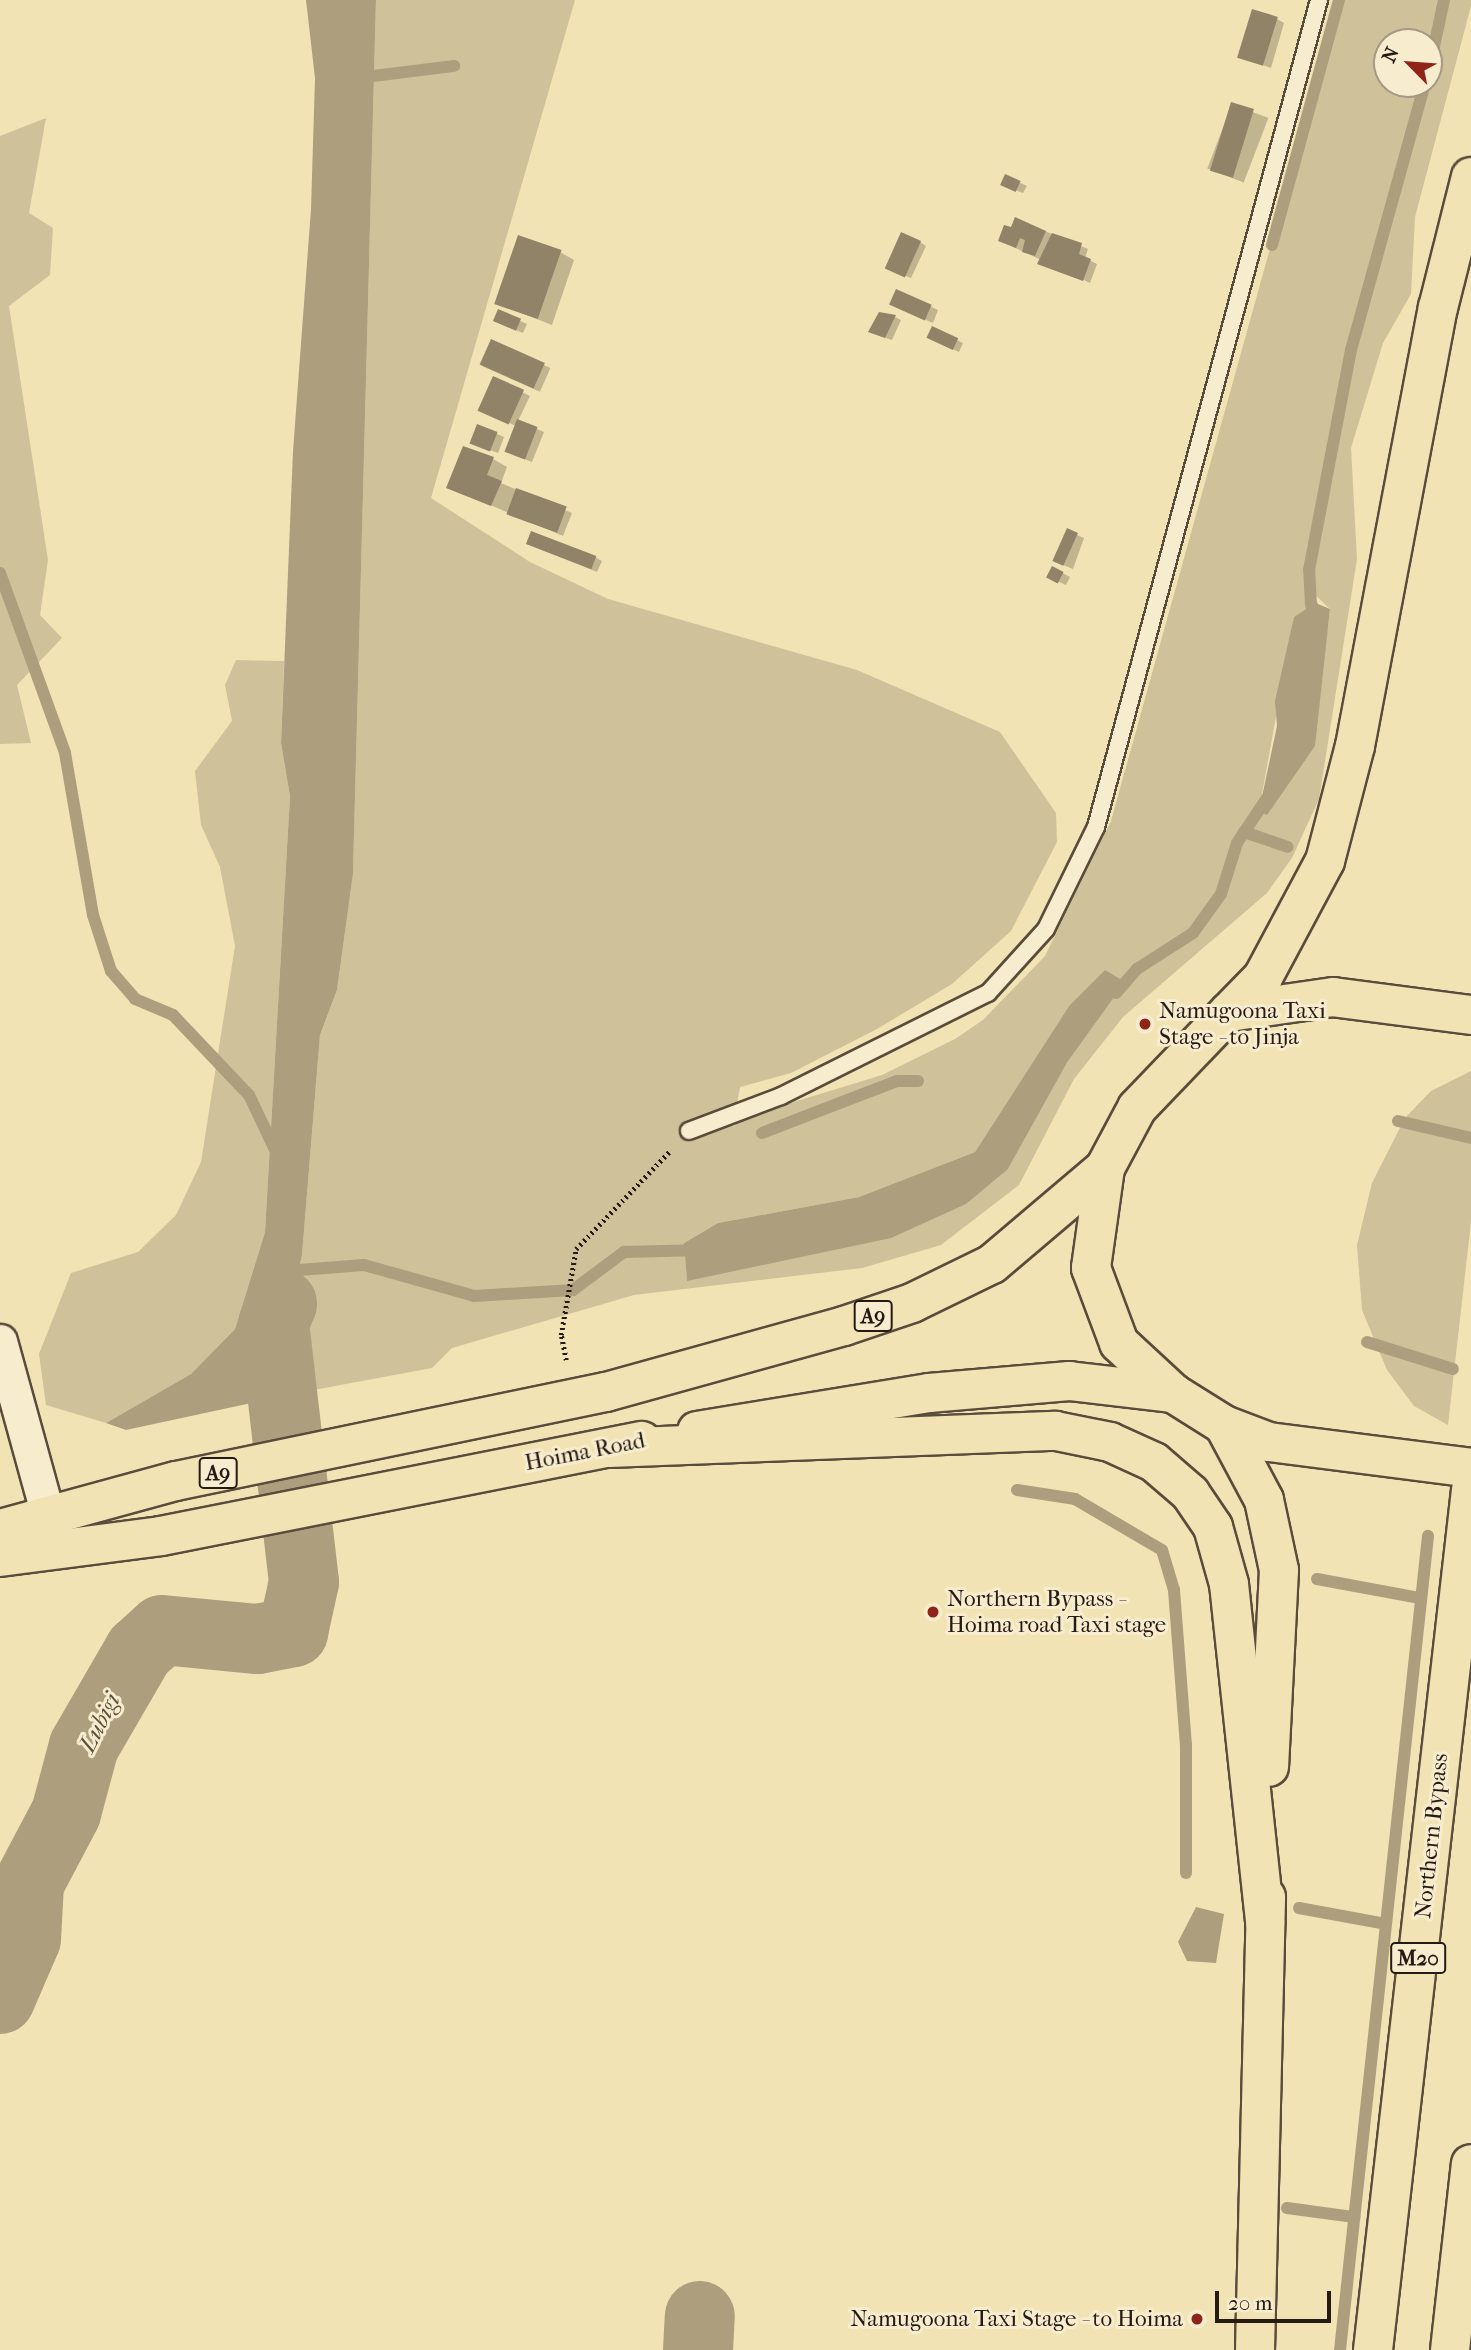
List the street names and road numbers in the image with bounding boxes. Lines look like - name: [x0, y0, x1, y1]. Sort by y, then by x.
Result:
- road number: A9: [852, 1298, 894, 1334]
- street label: Hoima Road: [522, 1427, 648, 1477]
- road number: A9: [197, 1456, 239, 1490]
- street label: Northern Bypass: [1410, 1752, 1454, 1920]
- road number: M20: [1390, 1940, 1446, 1976]

